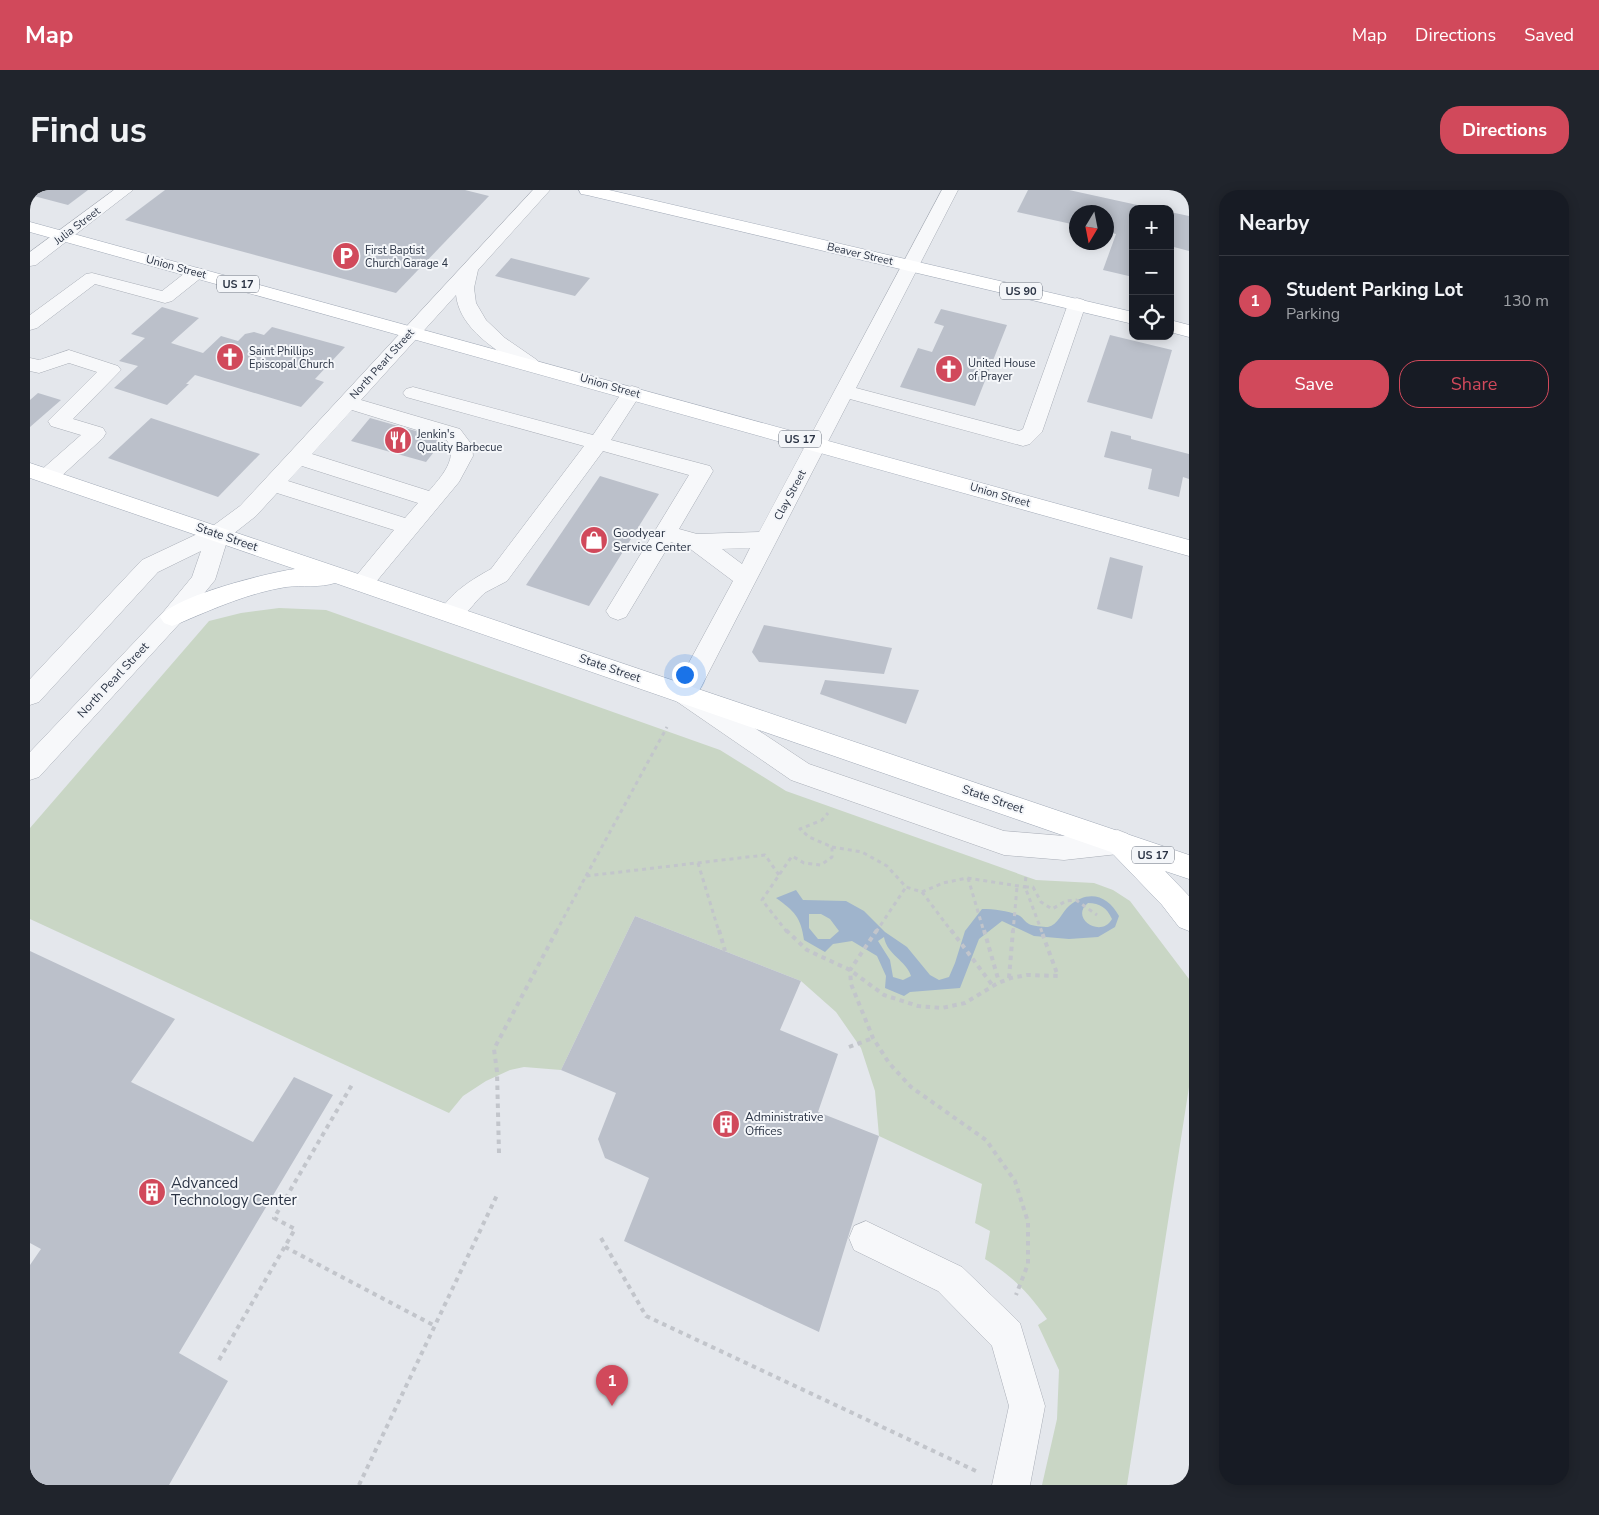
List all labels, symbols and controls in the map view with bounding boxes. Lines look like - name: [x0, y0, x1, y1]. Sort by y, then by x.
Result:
- text: Map: [25, 19, 73, 51]
- text: Map: [1352, 23, 1387, 47]
- text: Directions: [1415, 23, 1496, 47]
- text: Saved: [1524, 23, 1574, 47]
- button: Directions: [1440, 106, 1569, 154]
- text: Find us: [30, 107, 147, 154]
- street label: Julia Street: [50, 204, 103, 249]
- north arrow: [1069, 205, 1114, 250]
- map controls: [1129, 205, 1174, 340]
- button: +: [1129, 205, 1174, 250]
- text: Nearby: [1239, 209, 1309, 237]
- street label: Beaver Street: [826, 239, 895, 269]
- parking icon: First Baptist Church Garage 4: [331, 241, 361, 271]
- place label: First Baptist Church Garage 4: [365, 243, 449, 271]
- button: −: [1129, 250, 1174, 295]
- street label: Union Street: [144, 252, 208, 282]
- road number: US 17: [217, 276, 259, 292]
- text: Student Parking Lot: [1286, 277, 1463, 303]
- road number: US 90: [1000, 282, 1042, 300]
- text: 1: [1250, 290, 1260, 312]
- text: 130 m: [1502, 290, 1549, 312]
- button: locate: [1129, 295, 1174, 340]
- text: Parking: [1286, 303, 1340, 325]
- street label: North Pearl Street: [346, 325, 418, 402]
- church icon: Saint Phillips Episcopal Church: [215, 342, 245, 372]
- place label: Saint Phillips Episcopal Church: [249, 344, 334, 372]
- church icon: United House of Prayer: [934, 354, 964, 384]
- place label: United House of Prayer: [968, 356, 1036, 384]
- button: Save: [1239, 360, 1389, 408]
- button: Share: [1399, 360, 1549, 408]
- street label: Union Street: [578, 370, 642, 402]
- restaurant icon: Jenkin's Quality Barbecue: [383, 425, 413, 455]
- place label: Jenkin's Quality Barbecue: [416, 427, 502, 455]
- road number: US 17: [779, 430, 821, 448]
- street label: Clay Street: [770, 467, 810, 523]
- street label: Union Street: [968, 479, 1032, 511]
- street label: State Street: [194, 519, 261, 555]
- shop icon: Goodyear Service Center: [579, 525, 609, 555]
- place label: Goodyear Service Center: [613, 525, 692, 555]
- street label: North Pearl Street: [74, 638, 153, 721]
- street label: State Street: [577, 650, 644, 686]
- your location: [672, 662, 698, 688]
- street label: State Street: [960, 781, 1027, 817]
- road number: US 17: [1132, 846, 1174, 864]
- building icon: Administrative Offices: [711, 1109, 741, 1139]
- place label: Administrative Offices: [745, 1109, 823, 1139]
- place label: Advanced Technology Center: [171, 1173, 297, 1210]
- building icon: Advanced Technology Center: [137, 1177, 167, 1207]
- pin: 1: [596, 1365, 628, 1406]

